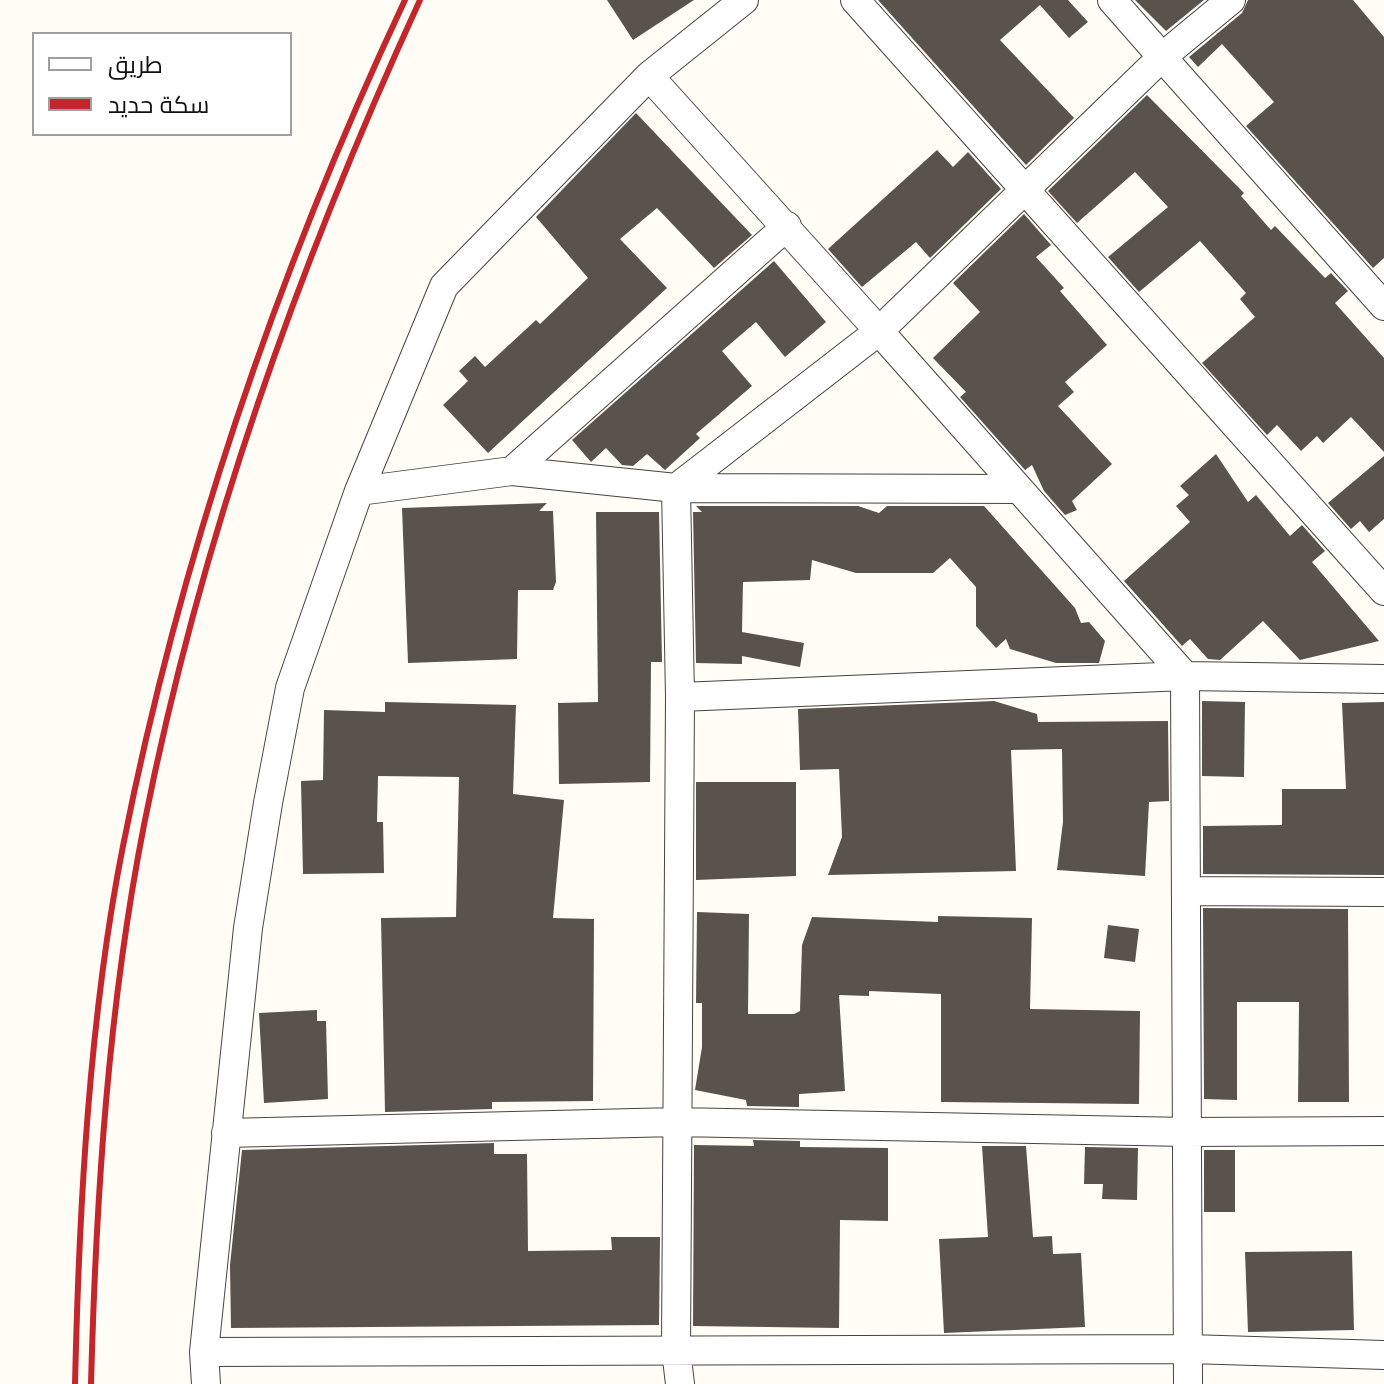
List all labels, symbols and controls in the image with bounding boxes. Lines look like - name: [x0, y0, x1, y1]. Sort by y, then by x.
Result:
- legend: [32, 32, 292, 136]
- text: طريق: [108, 49, 163, 80]
- text: سكة حديد: [108, 89, 209, 120]

